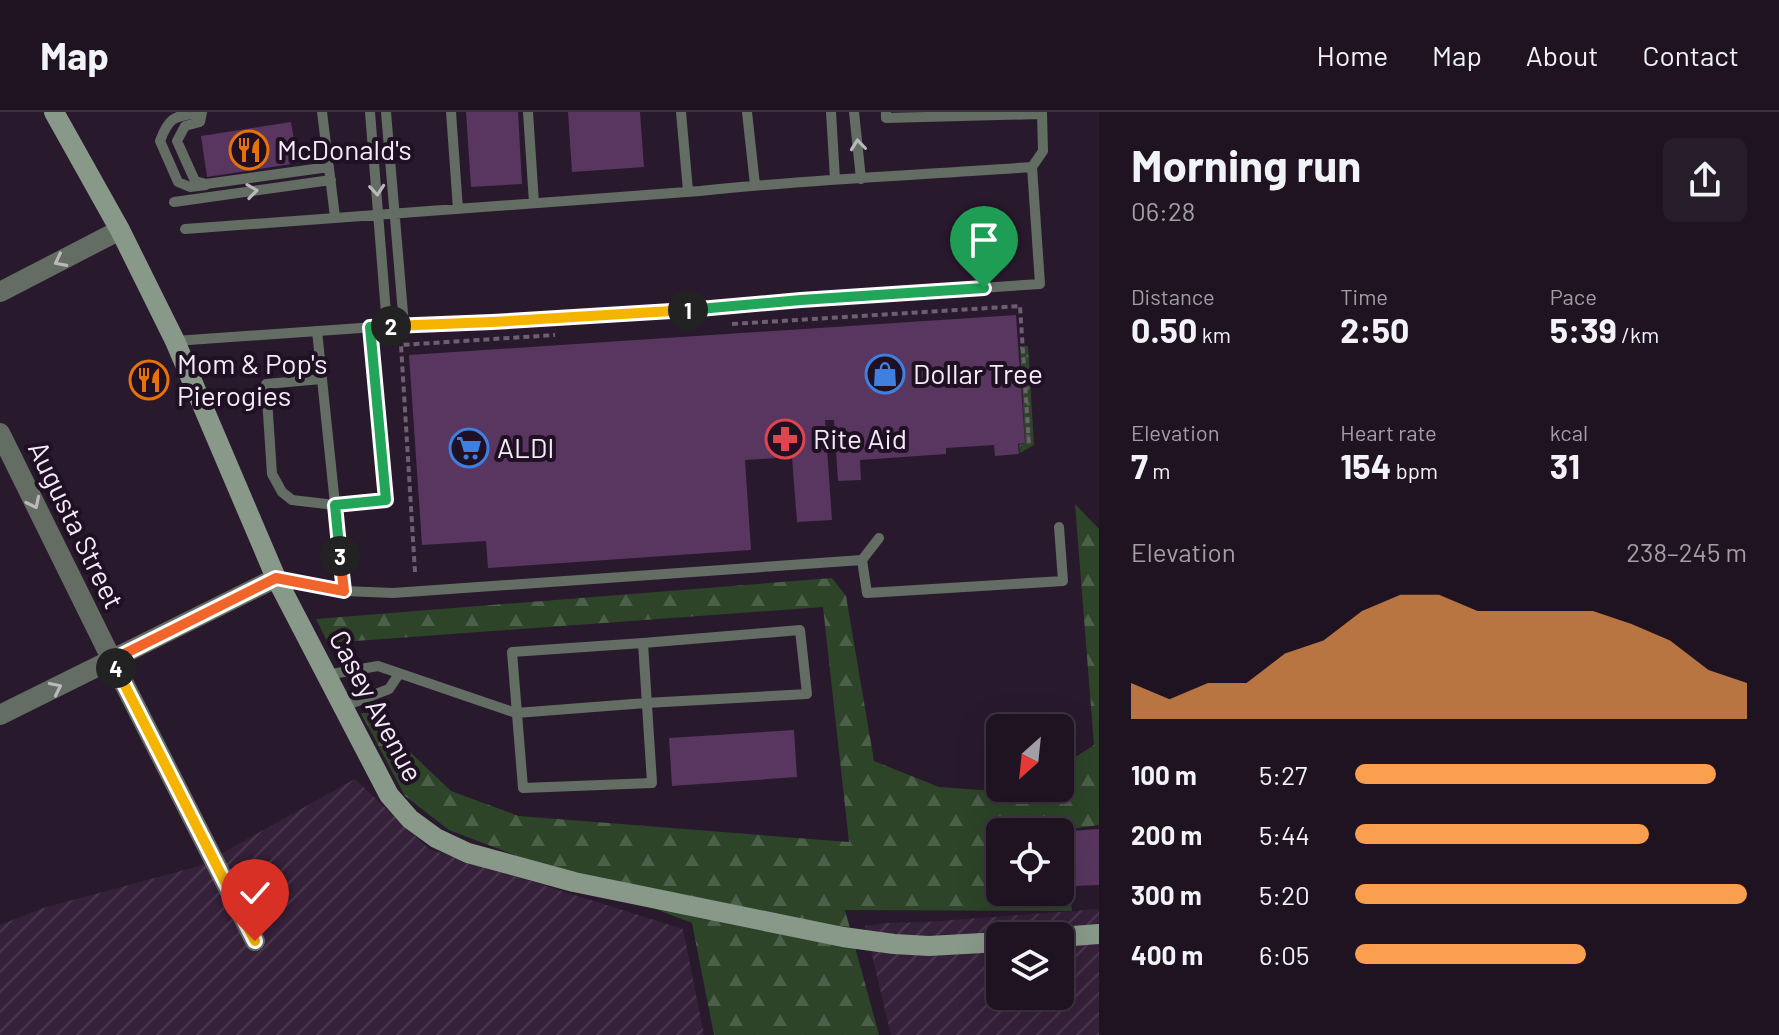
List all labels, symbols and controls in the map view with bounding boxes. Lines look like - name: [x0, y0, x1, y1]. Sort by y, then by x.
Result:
- text: Map: [40, 32, 109, 78]
- text: Home: [1317, 38, 1388, 72]
- text: Map: [1432, 38, 1482, 72]
- text: About: [1526, 38, 1598, 72]
- text: Contact: [1642, 38, 1739, 72]
- restaurant icon: McDonald's: [228, 129, 270, 171]
- place label: McDonald's: [277, 132, 412, 166]
- one-way arrow: [849, 138, 866, 151]
- text: Morning run: [1131, 138, 1361, 191]
- button: share: [1663, 138, 1747, 222]
- one-way arrow: [245, 183, 258, 200]
- one-way arrow: [368, 184, 385, 197]
- text: 06:28: [1131, 195, 1195, 226]
- pin: [950, 206, 1018, 288]
- icon: arrive: [962, 218, 1006, 262]
- one-way arrow: [53, 251, 68, 267]
- text: Distance: [1131, 283, 1215, 309]
- text: Time: [1340, 283, 1388, 309]
- text: Pace: [1550, 283, 1597, 309]
- pin: 1: [668, 290, 708, 330]
- text: 1: [684, 297, 692, 323]
- pin: 2: [371, 306, 411, 346]
- text: 0.50: [1131, 309, 1197, 350]
- text: 2:50: [1340, 309, 1409, 350]
- text: 5:39: [1550, 309, 1617, 350]
- text: 2: [385, 313, 397, 339]
- text: km: [1197, 321, 1231, 347]
- text: /km: [1617, 321, 1659, 347]
- place label: Mom & Pop's Pierogies: [177, 346, 327, 412]
- shop icon: Dollar Tree: [864, 353, 906, 395]
- place label: Dollar Tree: [913, 356, 1043, 390]
- restaurant icon: Mom & Pop's Pierogies: [128, 359, 170, 401]
- pharmacy icon: Rite Aid: [764, 418, 806, 460]
- text: Elevation: [1131, 419, 1220, 445]
- text: Heart rate: [1340, 419, 1437, 445]
- text: kcal: [1550, 419, 1588, 445]
- place label: Rite Aid: [813, 421, 907, 455]
- supermarket icon: ALDI: [448, 427, 490, 469]
- place label: ALDI: [497, 430, 554, 464]
- street label: Augusta Street: [22, 435, 132, 614]
- text: 7: [1131, 445, 1148, 486]
- text: 154: [1340, 445, 1391, 486]
- text: 31: [1550, 445, 1580, 486]
- text: m: [1148, 457, 1170, 483]
- text: bpm: [1391, 457, 1438, 483]
- one-way arrow: [25, 494, 40, 509]
- pin: 3: [320, 536, 360, 576]
- text: Elevation: [1131, 536, 1236, 567]
- text: 238–245 m: [1626, 536, 1747, 567]
- text: 3: [334, 543, 346, 569]
- street label: Casey Avenue: [323, 624, 431, 787]
- pin: 4: [96, 648, 136, 688]
- text: 4: [109, 655, 123, 681]
- one-way arrow: [48, 682, 62, 698]
- north arrow: [986, 714, 1074, 802]
- map controls: [986, 714, 1074, 1010]
- text: 100 m: [1131, 759, 1197, 790]
- text: 5:27: [1259, 759, 1307, 790]
- button: locate: [986, 818, 1074, 906]
- text: 200 m: [1131, 819, 1202, 850]
- text: 5:44: [1259, 819, 1310, 850]
- pin: [221, 859, 289, 941]
- icon: check: [233, 871, 277, 915]
- text: 300 m: [1131, 879, 1202, 910]
- text: 5:20: [1259, 879, 1310, 910]
- button: layers: [986, 922, 1074, 1010]
- text: 400 m: [1131, 939, 1203, 970]
- text: 6:05: [1259, 939, 1309, 970]

